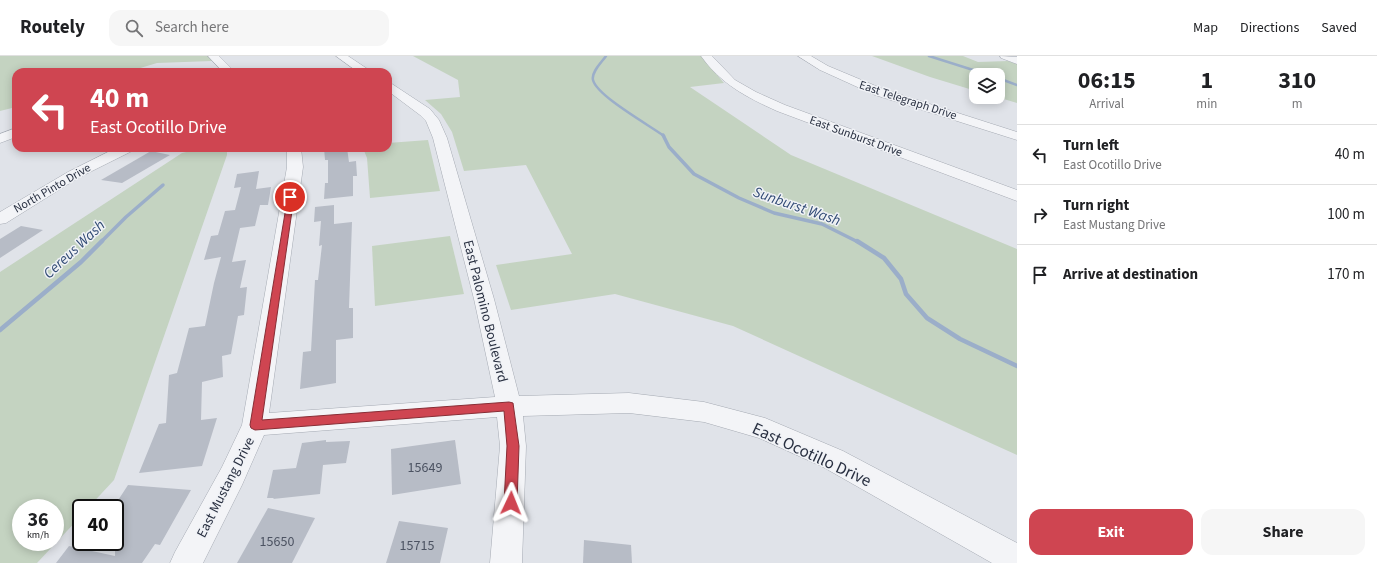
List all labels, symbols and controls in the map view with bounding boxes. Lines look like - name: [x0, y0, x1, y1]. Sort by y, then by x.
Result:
- search box: [109, 10, 389, 46]
- text: Routely: [20, 14, 85, 41]
- icon: search: [123, 17, 145, 39]
- text: Search here: [155, 17, 229, 38]
- text: Map: [1193, 18, 1218, 38]
- text: Directions: [1240, 18, 1299, 38]
- text: Saved: [1321, 18, 1357, 38]
- text: 06:15: [1078, 63, 1136, 98]
- text: 1: [1201, 63, 1213, 98]
- text: 310: [1278, 63, 1316, 98]
- map controls: [969, 68, 1005, 104]
- button: layers: [969, 68, 1005, 104]
- street label: East Telegraph Drive: [857, 77, 959, 124]
- text: 40 m: [90, 78, 149, 118]
- icon: left: [24, 84, 76, 136]
- text: Arrival: [1089, 95, 1124, 113]
- text: min: [1196, 95, 1217, 113]
- text: m: [1292, 95, 1303, 113]
- street label: East Sunburst Drive: [807, 112, 905, 161]
- text: East Ocotillo Drive: [90, 115, 227, 140]
- text: Turn left: [1063, 135, 1119, 156]
- icon: left: [1029, 144, 1051, 166]
- text: 40 m: [1335, 144, 1365, 165]
- text: East Ocotillo Drive: [1063, 156, 1162, 174]
- street label: North Pinto Drive: [11, 159, 94, 217]
- pin: [273, 180, 307, 214]
- water label: Sunburst Wash: [750, 182, 844, 231]
- icon: arrive: [279, 186, 301, 208]
- text: Turn right: [1063, 195, 1129, 216]
- icon: right: [1029, 204, 1051, 226]
- text: 100 m: [1327, 204, 1365, 225]
- water label: Cereus Wash: [39, 215, 110, 284]
- text: East Mustang Drive: [1063, 216, 1165, 234]
- street label: East Palomino Boulevard: [458, 238, 512, 385]
- icon: arrive: [1029, 264, 1051, 286]
- text: Arrive at destination: [1063, 264, 1198, 285]
- text: 170 m: [1327, 264, 1365, 285]
- street label: East Ocotillo Drive: [748, 417, 875, 493]
- street label: East Mustang Drive: [192, 434, 260, 541]
- house number: 15649: [408, 458, 442, 478]
- position arrow: [490, 482, 532, 524]
- speed limit sign: 40: [72, 499, 124, 551]
- text: 36: [27, 506, 49, 534]
- button: Exit: [1029, 509, 1193, 555]
- button: Share: [1201, 509, 1365, 555]
- text: km/h: [27, 528, 49, 542]
- house number: 15650: [260, 532, 294, 552]
- house number: 15715: [400, 536, 434, 556]

